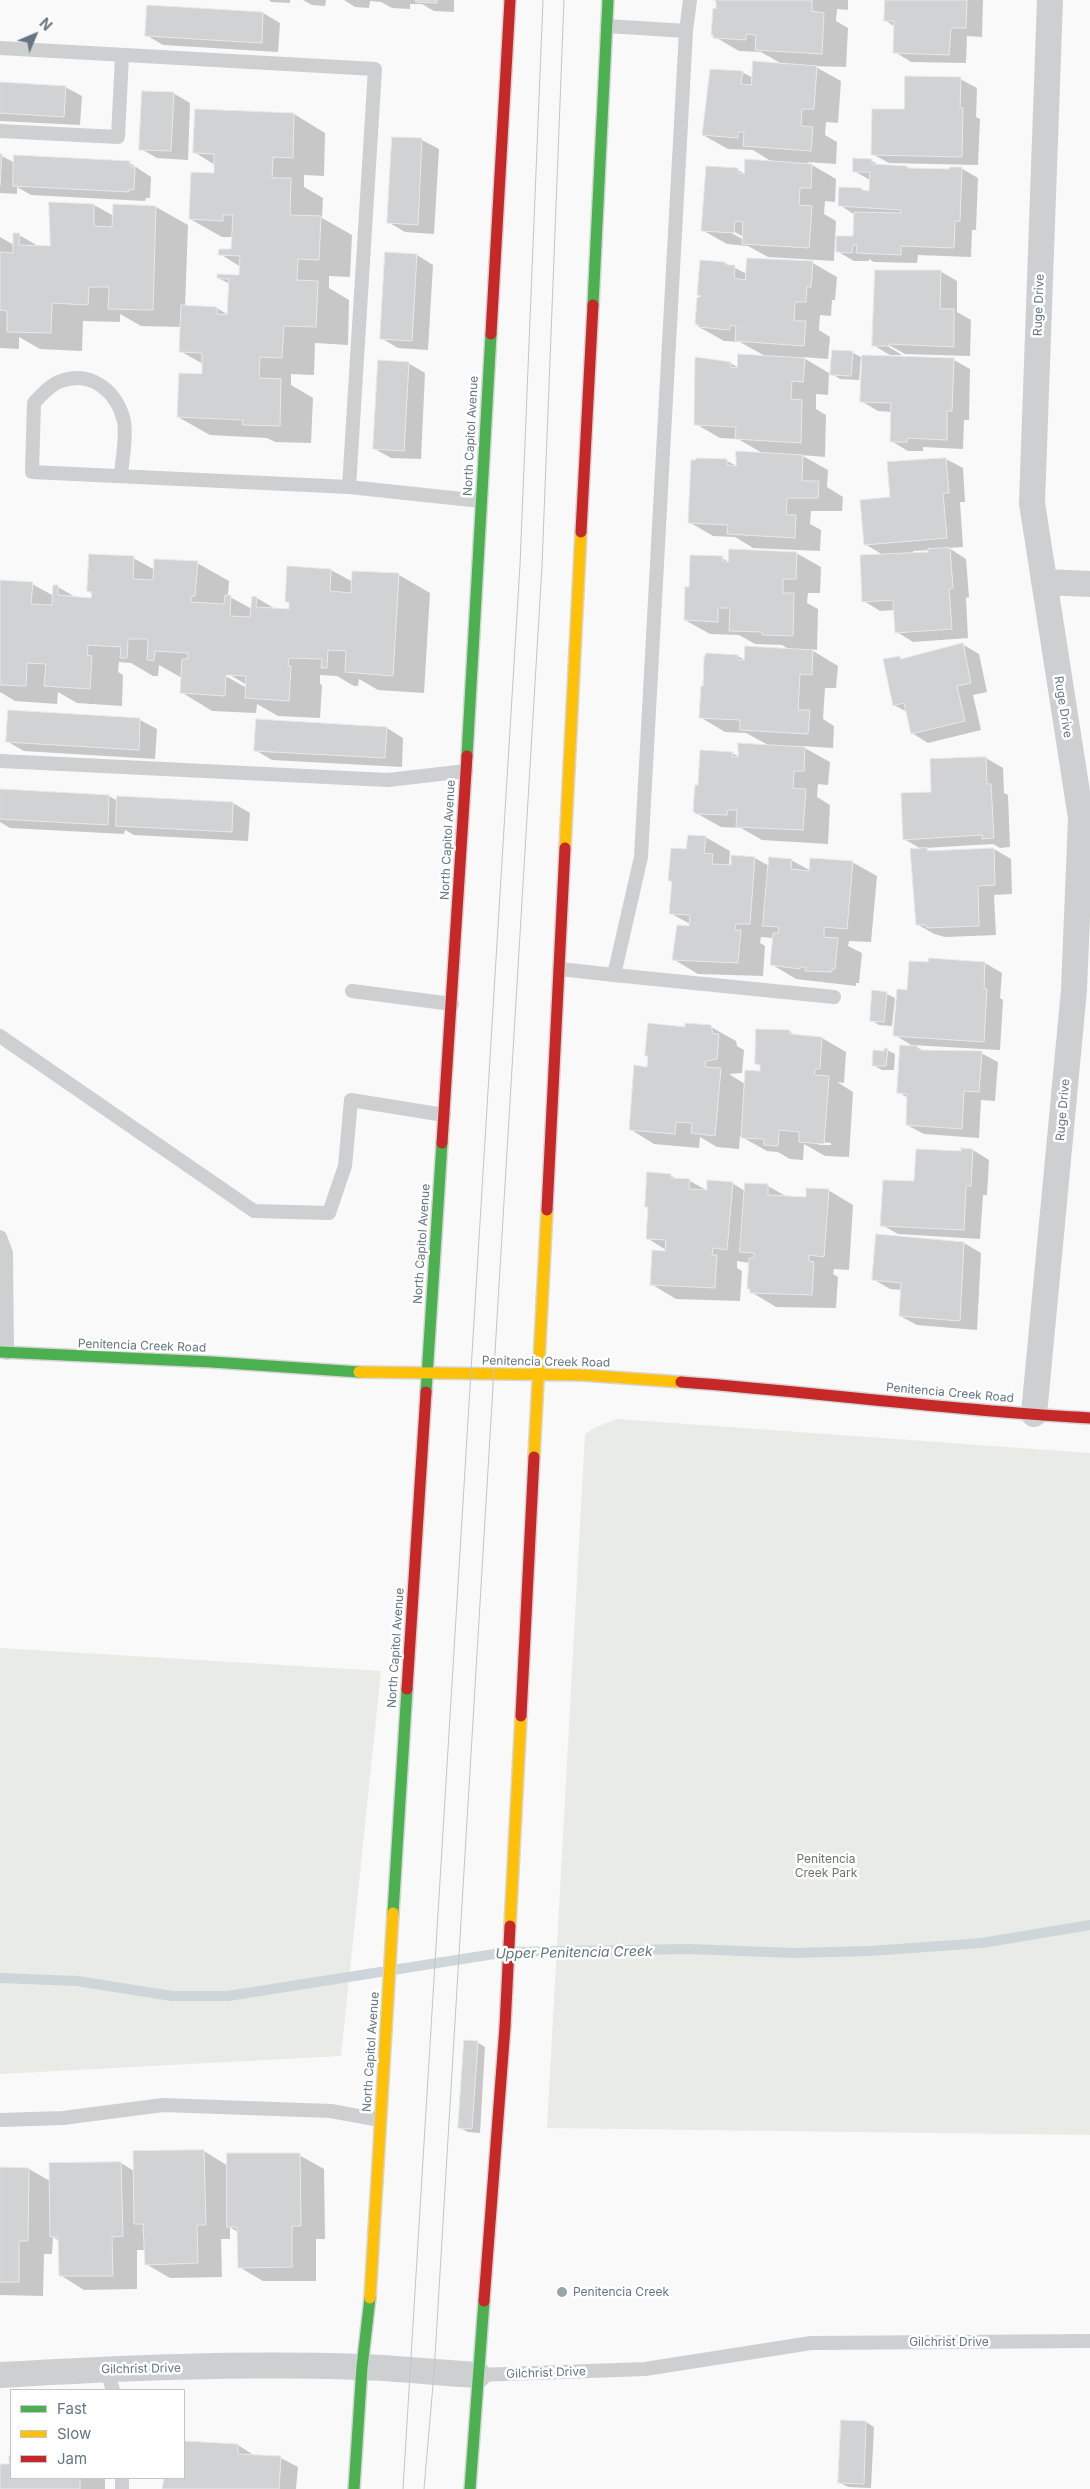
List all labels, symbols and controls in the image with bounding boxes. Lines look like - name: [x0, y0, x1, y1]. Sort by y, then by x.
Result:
- north arrow: [10, 10, 60, 60]
- text: N: [36, 14, 56, 34]
- street label: Ruge Drive: [1031, 274, 1047, 336]
- street label: North Capitol Avenue: [461, 375, 481, 497]
- street label: Ruge Drive: [1051, 675, 1075, 739]
- street label: North Capitol Avenue: [438, 779, 458, 901]
- street label: Ruge Drive: [1053, 1078, 1073, 1142]
- street label: North Capitol Avenue: [411, 1183, 433, 1305]
- street label: Penitencia Creek Road: [78, 1337, 206, 1355]
- street label: Penitencia Creek Road: [482, 1354, 610, 1370]
- street label: Penitencia Creek Road: [885, 1380, 1015, 1406]
- street label: North Capitol Avenue: [385, 1587, 407, 1709]
- park label: Penitencia Creek Park: [795, 1852, 857, 1880]
- water label: Upper Penitencia Creek: [495, 1943, 653, 1963]
- street label: North Capitol Avenue: [360, 1991, 382, 2113]
- marker: Penitencia Creek: [555, 2285, 569, 2299]
- place label: Penitencia Creek: [573, 2285, 669, 2299]
- street label: Gilchrist Drive: [909, 2335, 989, 2349]
- street label: Gilchrist Drive: [101, 2361, 181, 2377]
- street label: Gilchrist Drive: [506, 2364, 586, 2382]
- legend: [10, 2389, 185, 2479]
- text: Fast: [57, 2399, 87, 2418]
- text: Slow: [57, 2424, 91, 2443]
- text: Jam: [57, 2449, 87, 2468]

